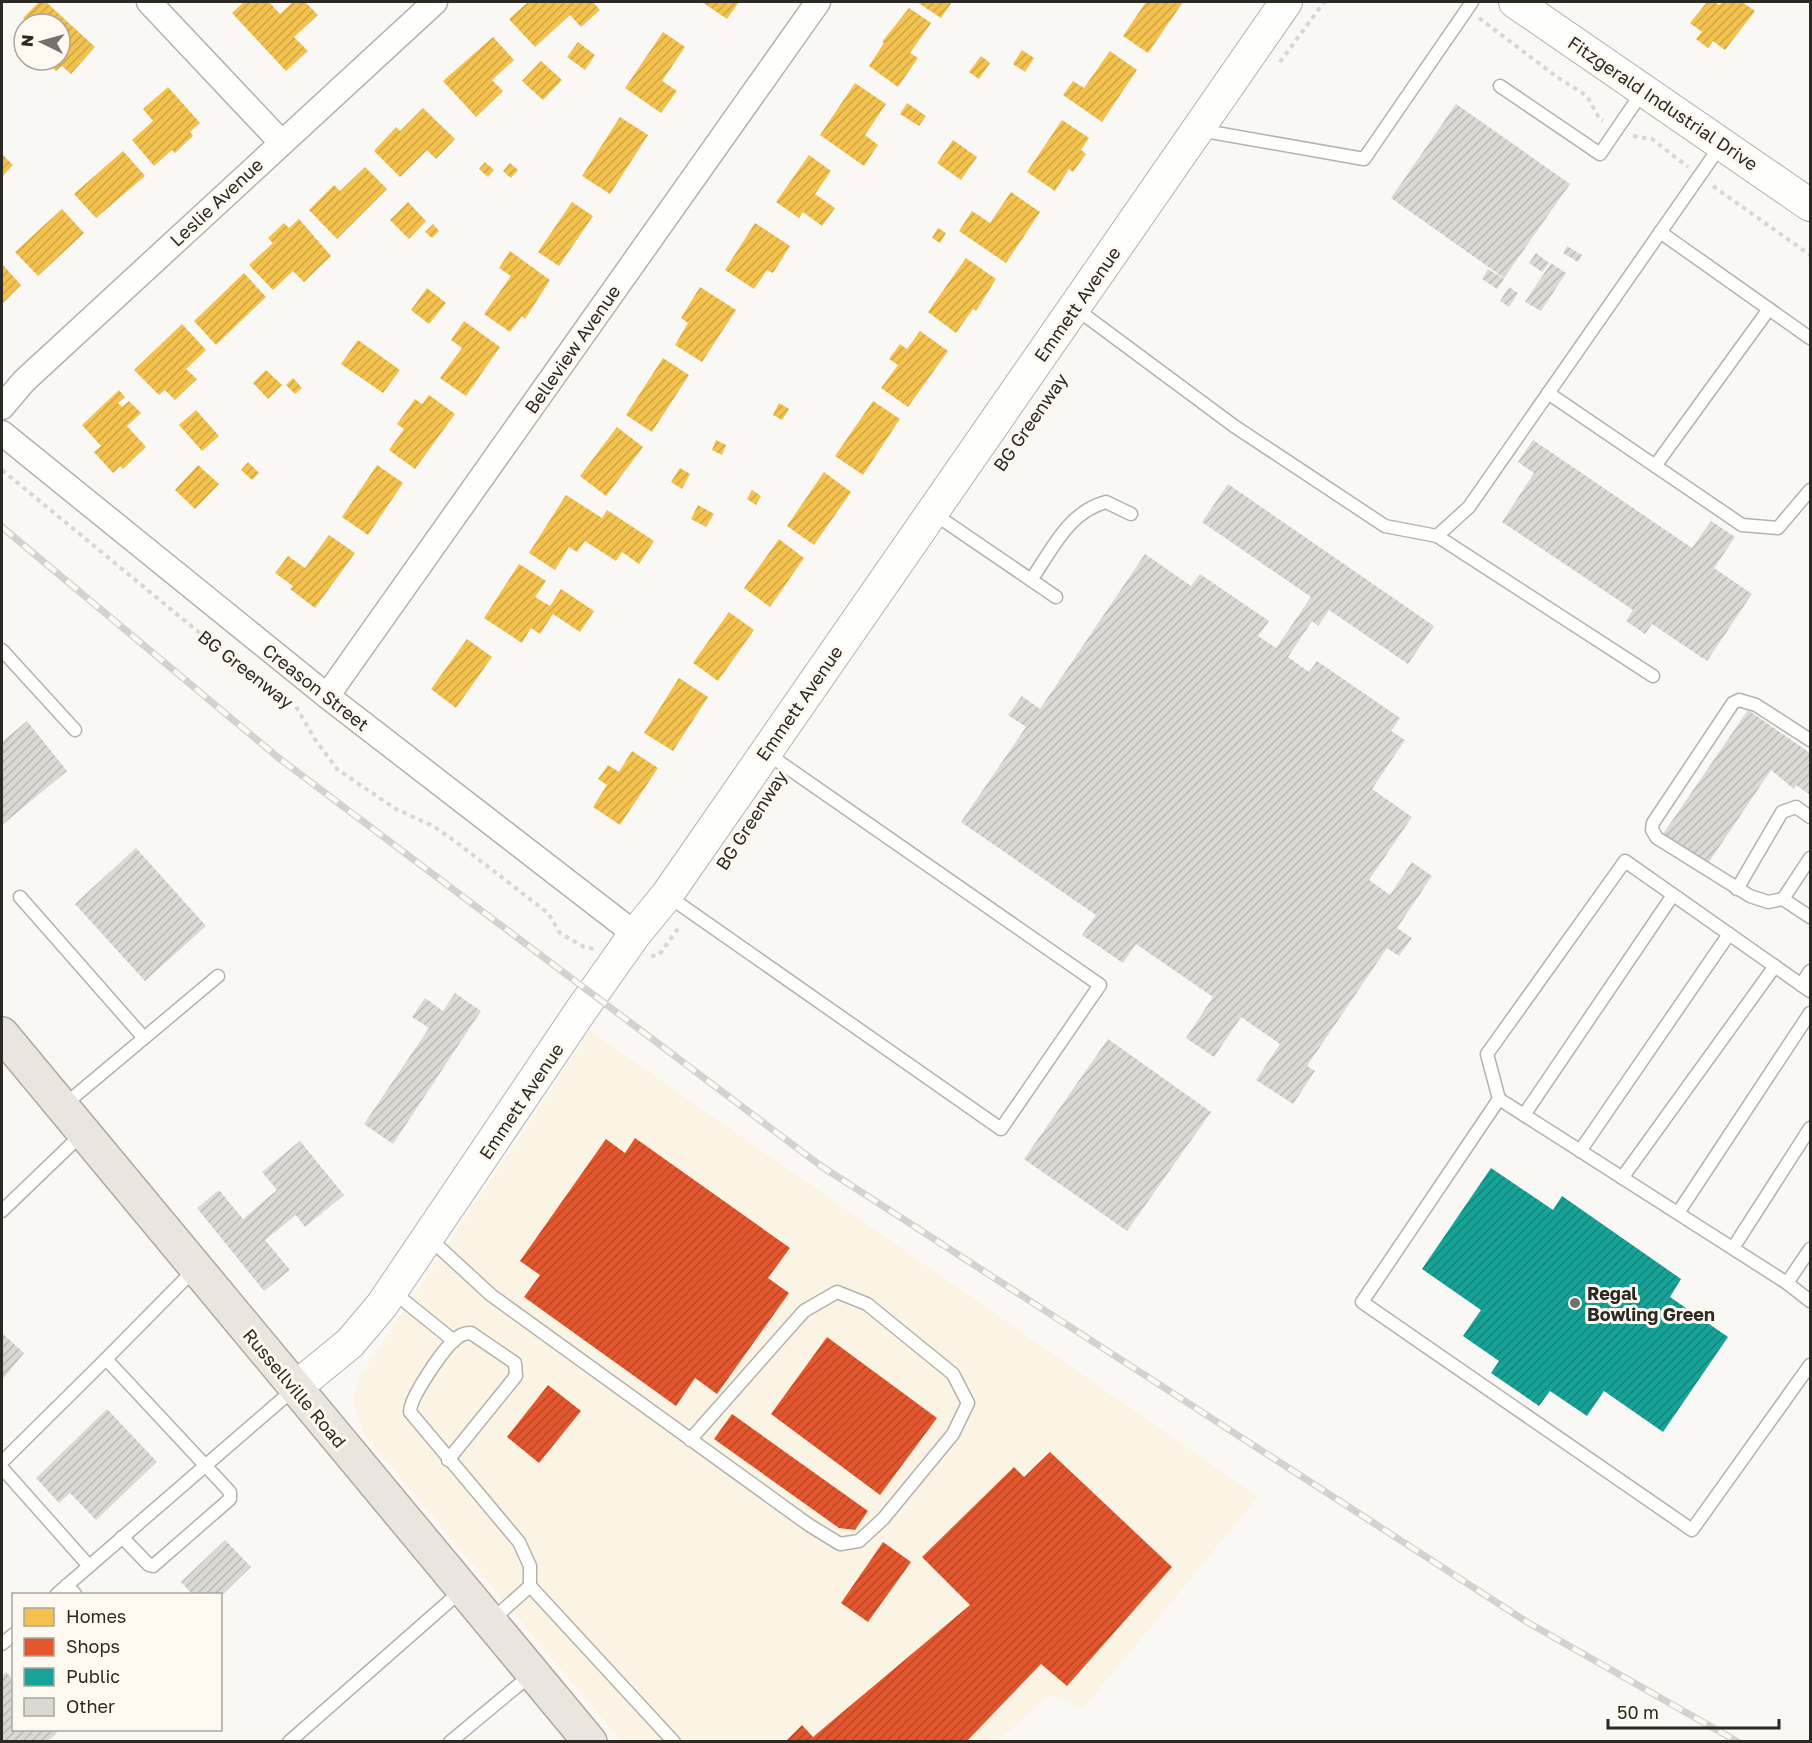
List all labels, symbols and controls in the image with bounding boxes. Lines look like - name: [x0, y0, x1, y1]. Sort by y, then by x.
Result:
- north arrow: [12, 12, 72, 72]
- street label: Fitzgerald Industrial Drive: [1564, 31, 1762, 175]
- text: N: [17, 34, 38, 48]
- street label: Leslie Avenue: [165, 153, 267, 251]
- street label: Emmett Avenue: [1029, 242, 1125, 366]
- street label: Belleview Avenue: [519, 281, 625, 417]
- street label: BG Greenway: [988, 369, 1072, 475]
- street label: BG Greenway: [194, 625, 298, 713]
- street label: Creason Street: [258, 639, 374, 735]
- street label: Emmett Avenue: [751, 641, 847, 765]
- street label: BG Greenway: [711, 766, 791, 874]
- street label: Emmett Avenue: [474, 1039, 568, 1163]
- place label: Regal Bowling Green: [1587, 1282, 1715, 1325]
- marker: Regal Bowling Green: [1568, 1296, 1582, 1310]
- street label: Russellville Road: [239, 1324, 351, 1452]
- legend: [12, 1593, 222, 1731]
- text: Homes: [66, 1605, 126, 1627]
- text: Shops: [66, 1635, 120, 1657]
- text: Public: [66, 1665, 120, 1687]
- scale bar: [1608, 1692, 1779, 1730]
- text: Other: [66, 1695, 115, 1717]
- text: 50 m: [1617, 1701, 1659, 1723]

